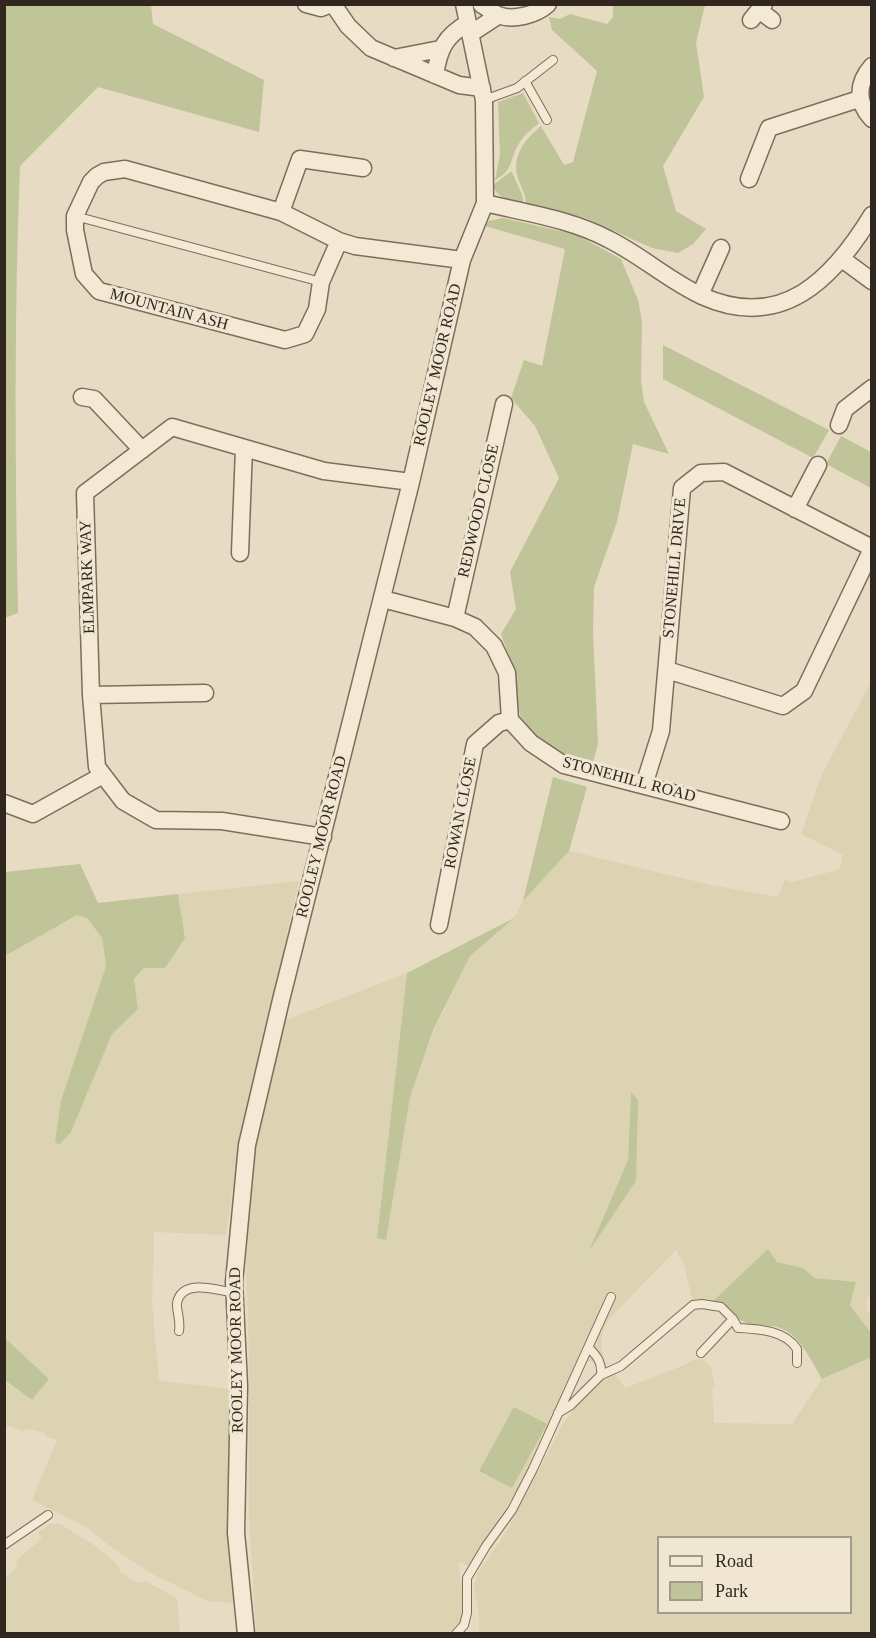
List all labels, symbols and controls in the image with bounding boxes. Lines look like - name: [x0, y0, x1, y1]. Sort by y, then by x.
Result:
- street label: ROOLEY MOOR ROAD: [410, 282, 466, 448]
- street label: MOUNTAIN ASH: [108, 285, 230, 335]
- street label: REDWOOD CLOSE: [454, 442, 504, 580]
- street label: STONEHILL DRIVE: [659, 497, 691, 639]
- street label: ELMPARK WAY: [76, 520, 100, 634]
- street label: STONEHILL ROAD: [560, 753, 698, 807]
- street label: ROOLEY MOOR ROAD: [293, 754, 351, 920]
- street label: ROWAN CLOSE: [441, 756, 481, 870]
- street label: ROOLEY MOOR ROAD: [226, 1267, 248, 1433]
- legend: [657, 1536, 852, 1614]
- text: Road: [715, 1551, 753, 1571]
- text: Park: [715, 1581, 748, 1601]

